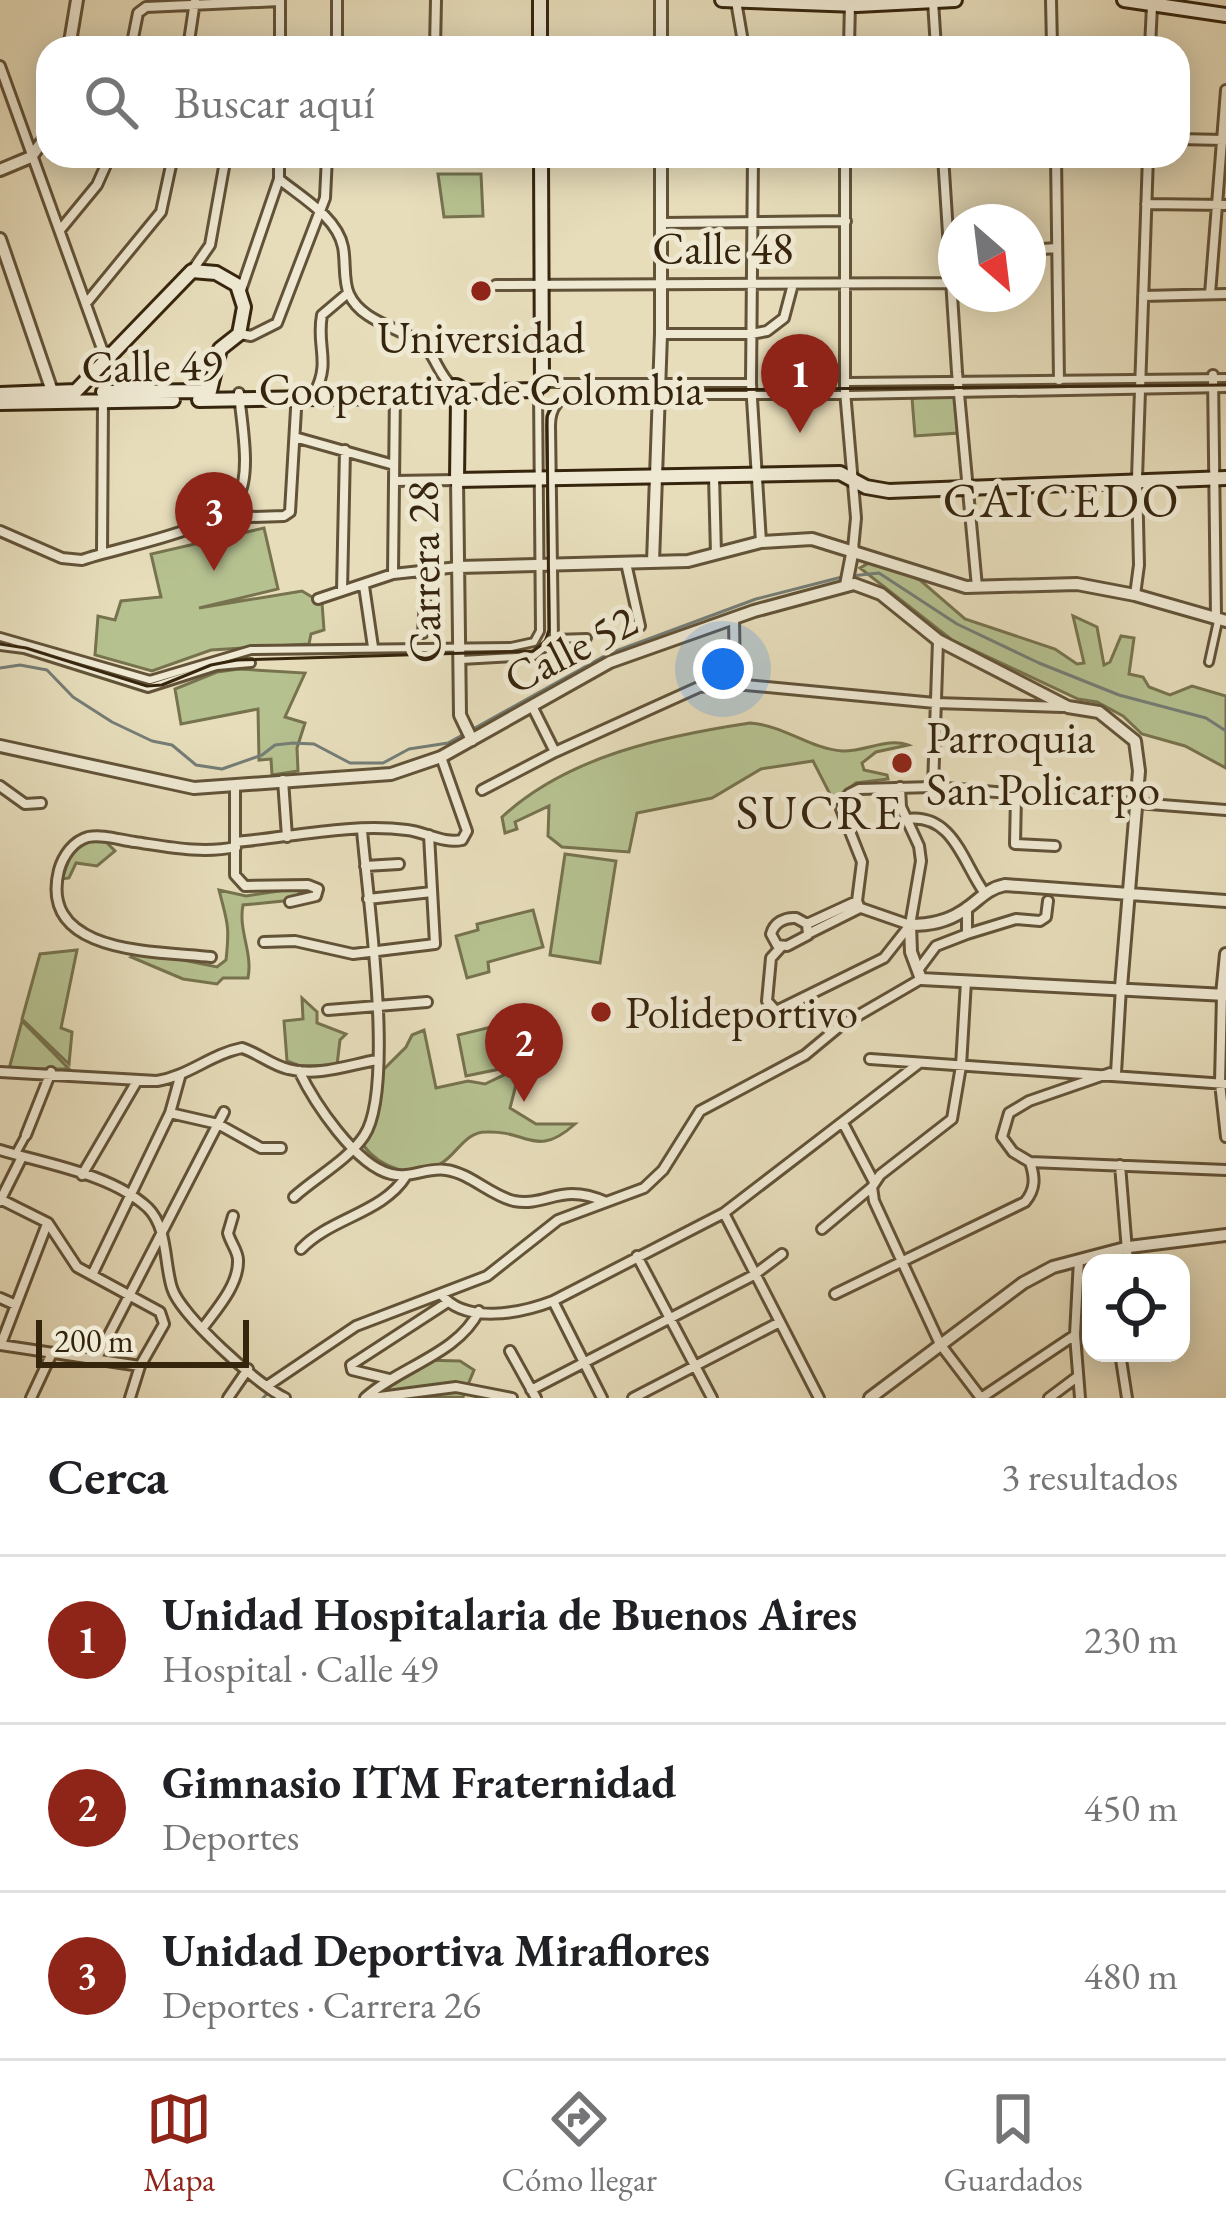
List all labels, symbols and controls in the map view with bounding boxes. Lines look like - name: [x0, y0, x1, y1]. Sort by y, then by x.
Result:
- search box: [36, 36, 1190, 168]
- icon: search: [78, 69, 144, 135]
- text: Buscar aquí: [174, 73, 374, 131]
- north arrow: [938, 204, 1046, 312]
- street label: Calle 48: [652, 219, 794, 277]
- marker: Universidad Cooperativa de Colombia: [468, 278, 494, 304]
- place label: Universidad Cooperativa de Colombia: [259, 308, 703, 418]
- pin: 1: [761, 334, 839, 433]
- street label: Calle 49: [81, 335, 223, 395]
- district label: CAICEDO: [943, 469, 1181, 531]
- pin: 3: [175, 472, 253, 571]
- street label: Carrera 28: [392, 480, 454, 664]
- street label: Calle 52: [494, 591, 646, 707]
- your location: [693, 639, 753, 699]
- place label: Parroquia San Policarpo: [926, 708, 1160, 818]
- marker: Parroquia San Policarpo: [889, 750, 915, 776]
- district label: SUCRE: [736, 781, 904, 843]
- place label: Polideportivo: [625, 983, 858, 1041]
- marker: Polideportivo: [588, 999, 614, 1025]
- pin: 2: [485, 1003, 563, 1102]
- map controls: [1082, 1254, 1190, 1362]
- button: locate: [1082, 1254, 1190, 1362]
- scale bar: [36, 1314, 249, 1367]
- text: 200 m: [54, 1319, 134, 1362]
- text: Cerca: [48, 1443, 168, 1509]
- text: 3 resultados: [1001, 1451, 1178, 1502]
- text: Unidad Hospitalaria de Buenos Aires: [162, 1585, 857, 1643]
- text: 1: [77, 1614, 97, 1665]
- text: 230 m: [1084, 1614, 1178, 1665]
- text: Hospital · Calle 49: [162, 1643, 438, 1694]
- text: Gimnasio ITM Fraternidad: [162, 1753, 676, 1811]
- text: 2: [77, 1782, 97, 1833]
- text: 450 m: [1084, 1782, 1178, 1833]
- text: Deportes: [162, 1811, 299, 1862]
- text: Unidad Deportiva Miraflores: [162, 1921, 710, 1979]
- text: 3: [77, 1950, 97, 2001]
- text: 480 m: [1084, 1950, 1178, 2001]
- text: Deportes · Carrera 26: [162, 1979, 481, 2030]
- tab: Mapa: [143, 2086, 215, 2201]
- tab: Cómo llegar: [502, 2086, 657, 2201]
- tab: Guardados: [944, 2086, 1083, 2201]

